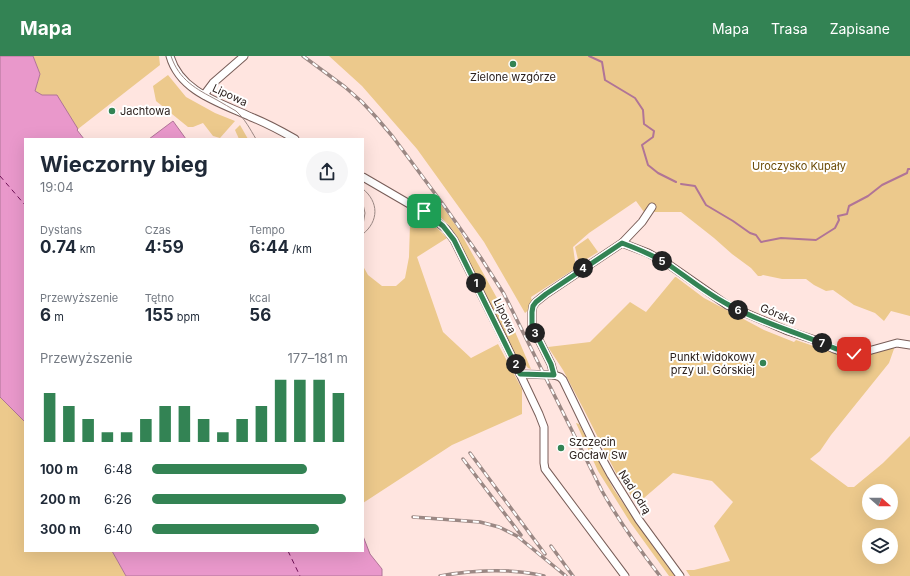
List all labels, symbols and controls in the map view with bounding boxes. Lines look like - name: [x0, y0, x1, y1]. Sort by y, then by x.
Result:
- text: Mapa: [20, 17, 72, 40]
- text: Mapa: [712, 20, 749, 37]
- text: Trasa: [771, 20, 808, 37]
- text: Zapisane: [830, 20, 890, 37]
- marker: Zielone wzgórze: [508, 59, 518, 69]
- place label: Zielone wzgórze: [470, 70, 556, 84]
- street label: Lipowa: [210, 81, 250, 109]
- place label: Jachtowa: [120, 104, 170, 118]
- marker: Jachtowa: [107, 106, 117, 116]
- text: Wieczorny bieg: [40, 151, 208, 177]
- button: share: [306, 151, 348, 193]
- park label: Uroczysko Kupały: [752, 159, 846, 173]
- text: 19:04: [40, 179, 74, 195]
- pin: [407, 194, 441, 228]
- icon: arrive: [413, 200, 435, 222]
- text: Dystans: [40, 223, 82, 237]
- text: Czas: [145, 223, 171, 237]
- text: Tempo: [249, 223, 285, 237]
- text: 0.74: [40, 237, 77, 257]
- text: 4:59: [145, 237, 184, 257]
- text: 6:44: [249, 237, 289, 257]
- text: km: [77, 242, 95, 256]
- text: /km: [289, 242, 312, 256]
- pin: 5: [652, 251, 672, 271]
- text: 5: [658, 254, 666, 268]
- pin: 4: [573, 258, 593, 278]
- text: 4: [579, 261, 587, 275]
- pin: 1: [466, 273, 486, 293]
- text: 1: [474, 276, 478, 290]
- text: Przewyższenie: [40, 291, 118, 305]
- text: Tętno: [145, 291, 174, 305]
- text: kcal: [249, 291, 270, 305]
- street label: Lipowa: [491, 296, 519, 336]
- pin: 6: [728, 300, 748, 320]
- street label: Górska: [758, 301, 798, 327]
- text: 6: [734, 303, 742, 317]
- text: 6: [40, 305, 51, 325]
- text: 155: [145, 305, 174, 325]
- text: 56: [249, 305, 271, 325]
- text: m: [51, 310, 64, 324]
- text: bpm: [174, 310, 200, 324]
- pin: 3: [525, 323, 545, 343]
- text: 3: [531, 326, 539, 340]
- pin: 7: [812, 333, 832, 353]
- text: 7: [819, 336, 825, 350]
- pin: [837, 337, 871, 371]
- icon: check: [843, 343, 865, 365]
- text: Przewyższenie: [40, 350, 133, 366]
- text: 177–181 m: [288, 350, 348, 366]
- place label: Punkt widokowy przy ul. Górskiej: [670, 350, 755, 377]
- pin: 2: [506, 354, 526, 374]
- text: 2: [513, 357, 519, 371]
- marker: Punkt widokowy przy ul. Górskiej: [758, 358, 768, 368]
- place label: Szczecin Gocław Sw: [569, 435, 627, 462]
- marker: Szczecin Gocław Sw: [556, 443, 566, 453]
- text: 100 m: [40, 461, 78, 477]
- text: 6:48: [104, 461, 132, 477]
- street label: Nad Odrą: [616, 467, 654, 517]
- north arrow: [862, 484, 898, 520]
- map controls: [862, 484, 898, 564]
- text: 200 m: [40, 491, 81, 507]
- text: 6:26: [104, 491, 132, 507]
- text: 300 m: [40, 521, 81, 537]
- text: 6:40: [104, 521, 132, 537]
- button: layers: [862, 528, 898, 564]

